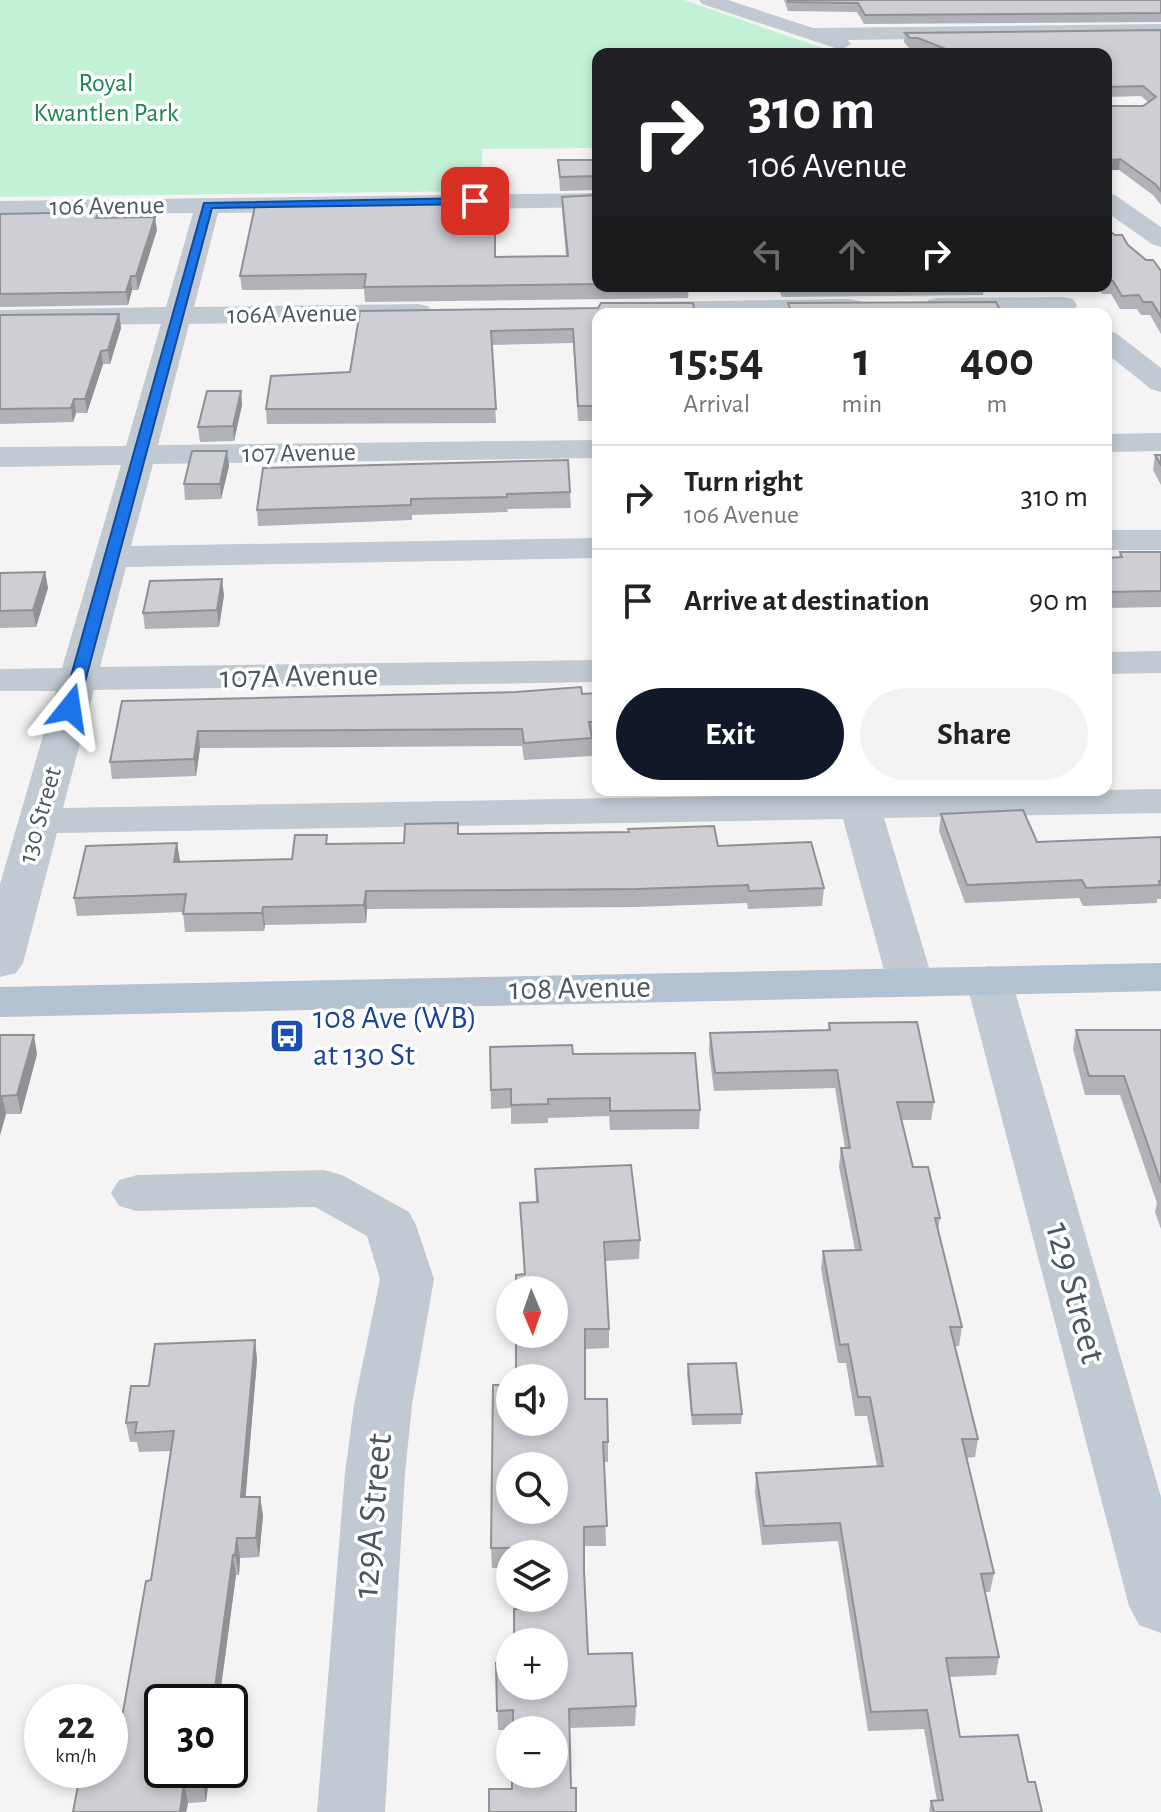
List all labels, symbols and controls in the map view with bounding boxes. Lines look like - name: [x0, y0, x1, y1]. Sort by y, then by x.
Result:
- park label: Royal Kwantlen Park: [33, 70, 179, 126]
- icon: right: [616, 80, 720, 184]
- text: 310 m: [748, 83, 875, 139]
- text: 106 Avenue: [748, 148, 907, 184]
- pin: [441, 167, 509, 235]
- icon: arrive: [453, 179, 497, 223]
- street label: 106 Avenue: [49, 192, 165, 220]
- icon: left: [746, 232, 790, 276]
- icon: ahead: [830, 232, 874, 276]
- icon: right: [914, 232, 958, 276]
- street label: 106A Avenue: [227, 300, 357, 328]
- text: 15:54: [670, 337, 764, 385]
- text: 1: [853, 337, 870, 385]
- text: 400: [960, 337, 1034, 385]
- text: Arrival: [683, 391, 750, 417]
- text: min: [842, 391, 882, 417]
- text: m: [987, 391, 1007, 417]
- street label: 107 Avenue: [242, 439, 356, 467]
- text: Turn right: [684, 467, 803, 497]
- icon: right: [616, 475, 660, 519]
- text: 310 m: [1021, 482, 1088, 512]
- text: 106 Avenue: [684, 502, 799, 528]
- icon: arrive: [616, 579, 660, 623]
- text: Arrive at destination: [684, 586, 930, 616]
- text: 90 m: [1029, 586, 1088, 616]
- street label: 107A Avenue: [220, 659, 378, 693]
- position arrow: [28, 666, 112, 750]
- button: Exit: [616, 688, 844, 780]
- button: Share: [860, 688, 1088, 780]
- street label: 130 Street: [14, 764, 66, 866]
- street label: 108 Avenue: [509, 971, 651, 1005]
- place label: 108 Ave (WB) at 130 St: [313, 1002, 477, 1071]
- bus stop icon: 108 Ave (WB) at 130 St: [268, 1017, 306, 1055]
- street label: 129 Street: [1038, 1219, 1112, 1367]
- north arrow: [496, 1276, 568, 1348]
- map controls: [496, 1276, 568, 1788]
- button: sound: [496, 1364, 568, 1436]
- street label: 129A Street: [347, 1432, 399, 1600]
- button: search: [496, 1452, 568, 1524]
- button: layers: [496, 1540, 568, 1612]
- button: +: [496, 1628, 568, 1700]
- speed limit sign: 30: [144, 1684, 248, 1788]
- text: 22: [57, 1706, 95, 1746]
- button: −: [496, 1716, 568, 1788]
- text: km/h: [55, 1746, 97, 1766]

